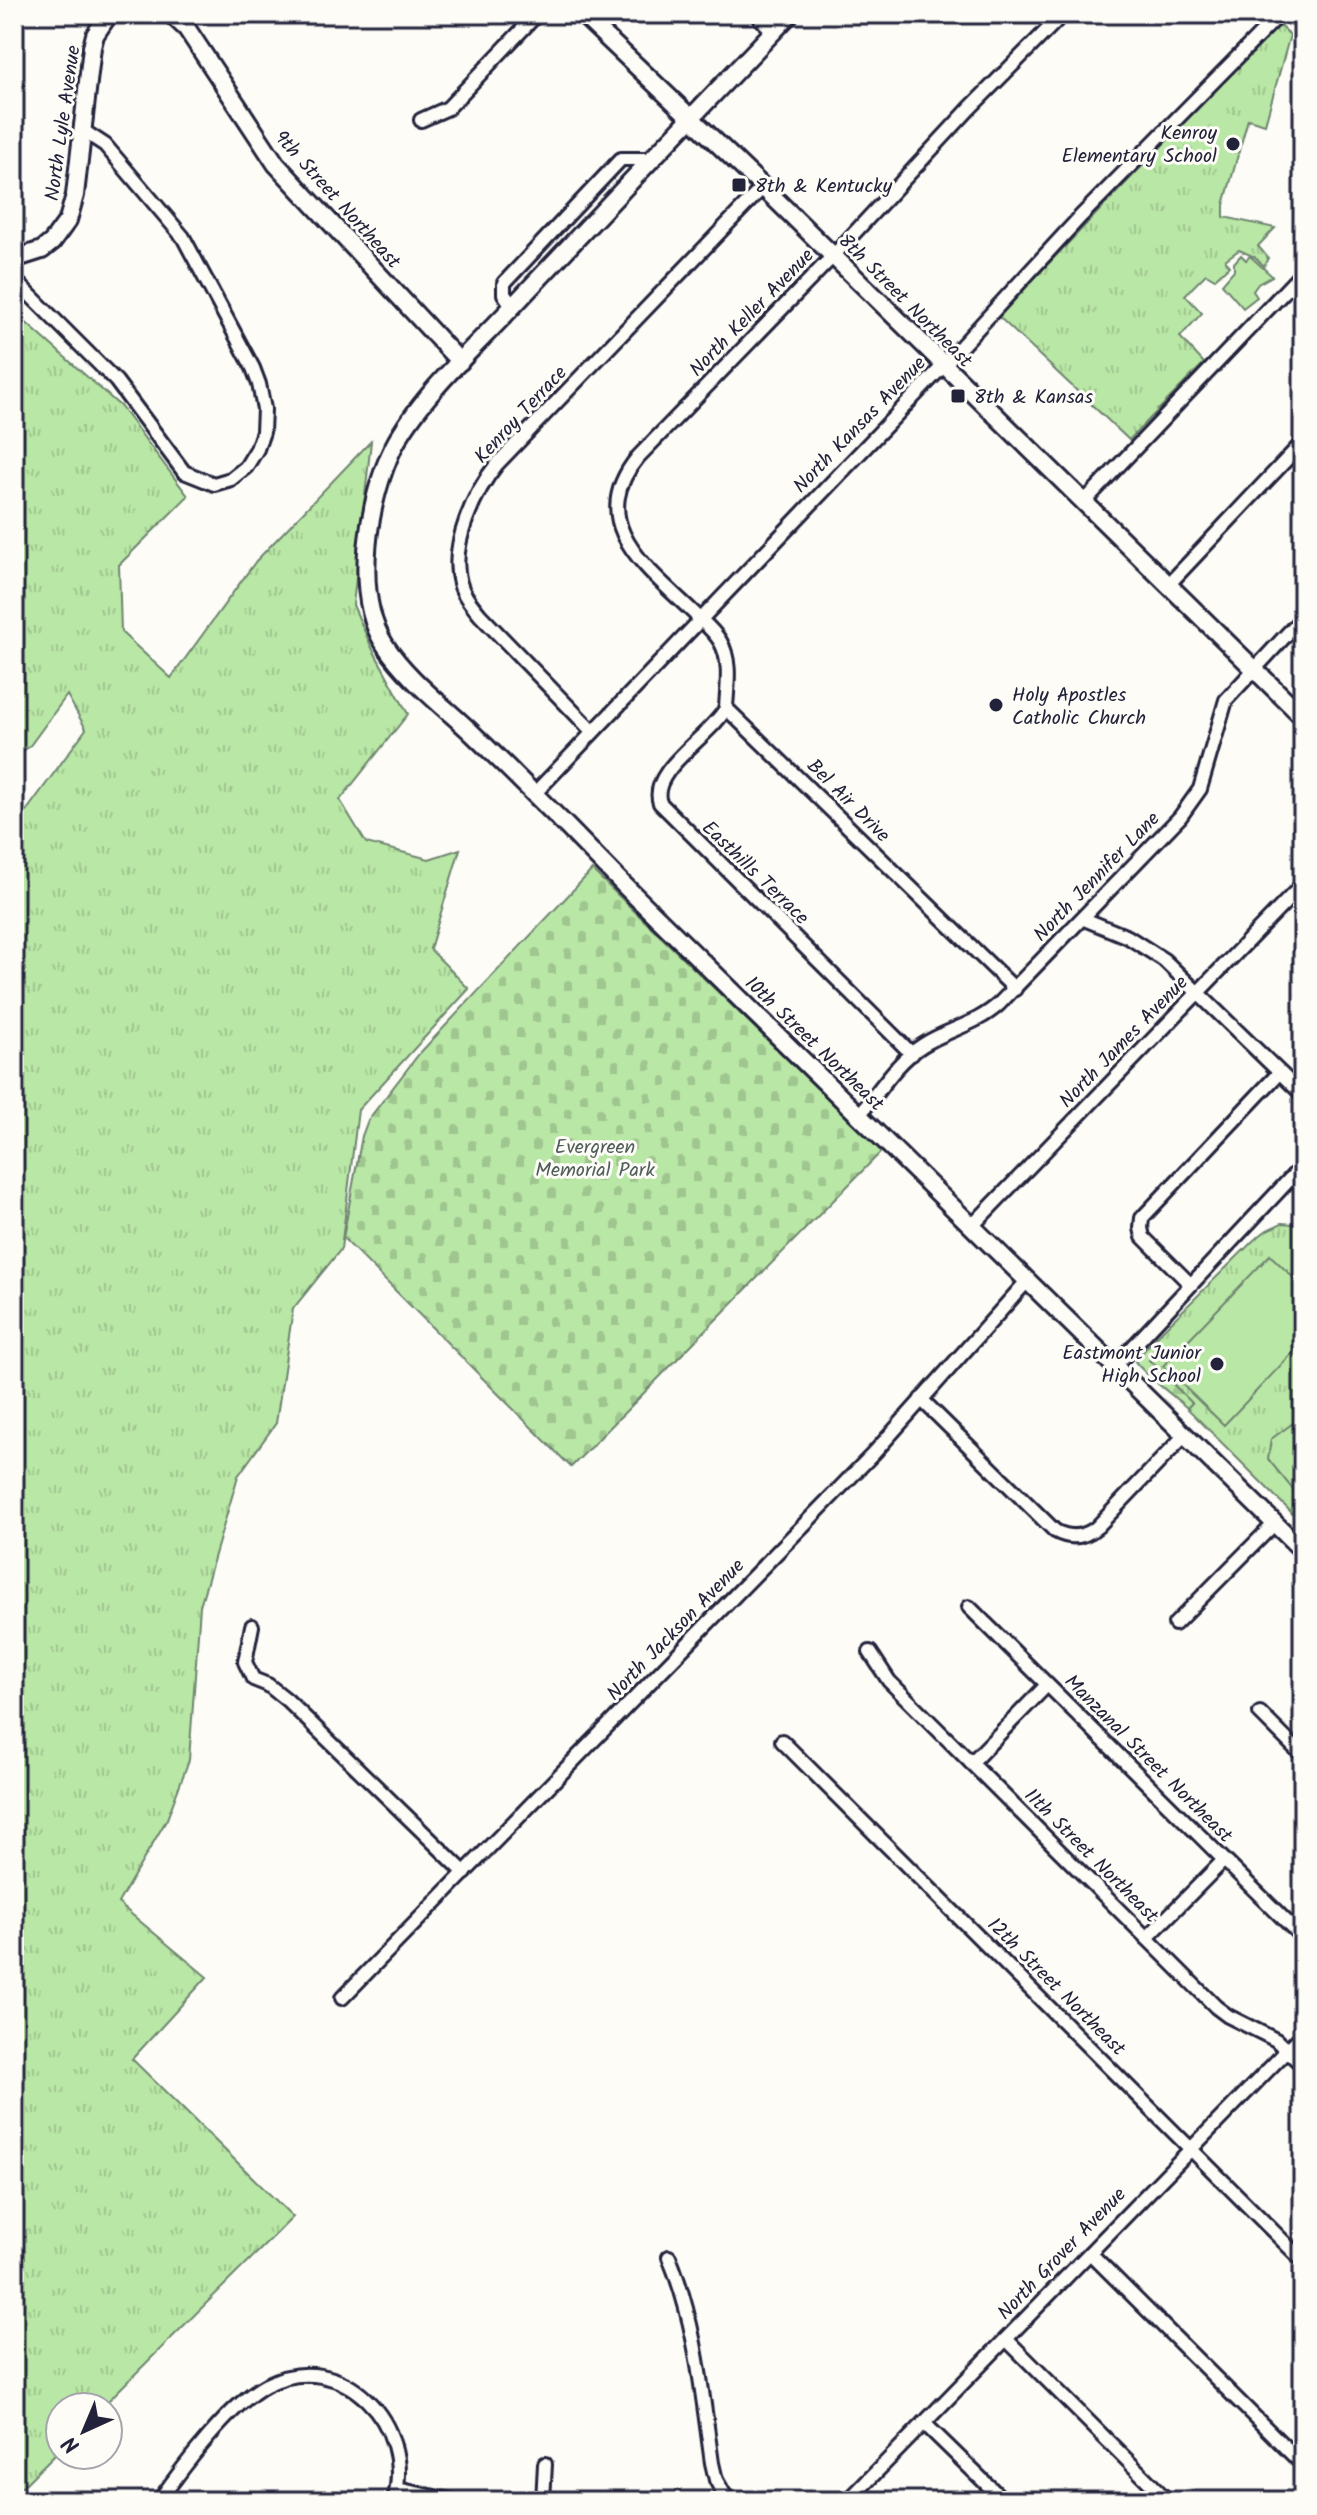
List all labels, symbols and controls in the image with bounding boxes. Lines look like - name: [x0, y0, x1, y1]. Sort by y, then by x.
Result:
- street label: North Lyle Avenue: [37, 43, 91, 203]
- place label: Kenroy Elementary School: [1061, 118, 1218, 173]
- street label: 9th Street Northeast: [265, 124, 408, 277]
- marker: Kenroy Elementary School: [1224, 135, 1242, 153]
- place label: 8th & Kentucky: [755, 171, 893, 203]
- marker: 8th & Kentucky: [730, 176, 748, 194]
- street label: 8th Street Northeast: [830, 227, 980, 376]
- street label: North Keller Avenue: [682, 242, 823, 385]
- street label: North Kansas Avenue: [786, 349, 935, 502]
- street label: Kenroy Terrace: [467, 359, 576, 472]
- place label: 8th & Kansas: [974, 382, 1093, 414]
- marker: 8th & Kansas: [949, 387, 967, 405]
- place label: Holy Apostles Catholic Church: [1012, 680, 1146, 735]
- marker: Holy Apostles Catholic Church: [987, 696, 1005, 714]
- street label: Bel Air Drive: [798, 752, 897, 851]
- street label: North Jennifer Lane: [1026, 805, 1168, 950]
- street label: Easthills Terrace: [693, 814, 816, 933]
- street label: North James Avenue: [1052, 968, 1197, 1116]
- street label: 10th Street Northeast: [736, 969, 891, 1120]
- park label: Evergreen Memorial Park: [535, 1132, 655, 1187]
- place label: Eastmont Junior High School: [1062, 1338, 1202, 1393]
- marker: Eastmont Junior High School: [1208, 1355, 1226, 1373]
- street label: North Jackson Avenue: [600, 1552, 753, 1709]
- street label: Manzanal Street Northeast: [1056, 1667, 1240, 1852]
- street label: 11th Street Northeast: [1016, 1781, 1166, 1932]
- street label: 12th Street Northeast: [979, 1911, 1133, 2064]
- street label: North Grover Avenue: [990, 2180, 1135, 2328]
- north arrow: [44, 2391, 124, 2471]
- text: N: [55, 2426, 89, 2461]

